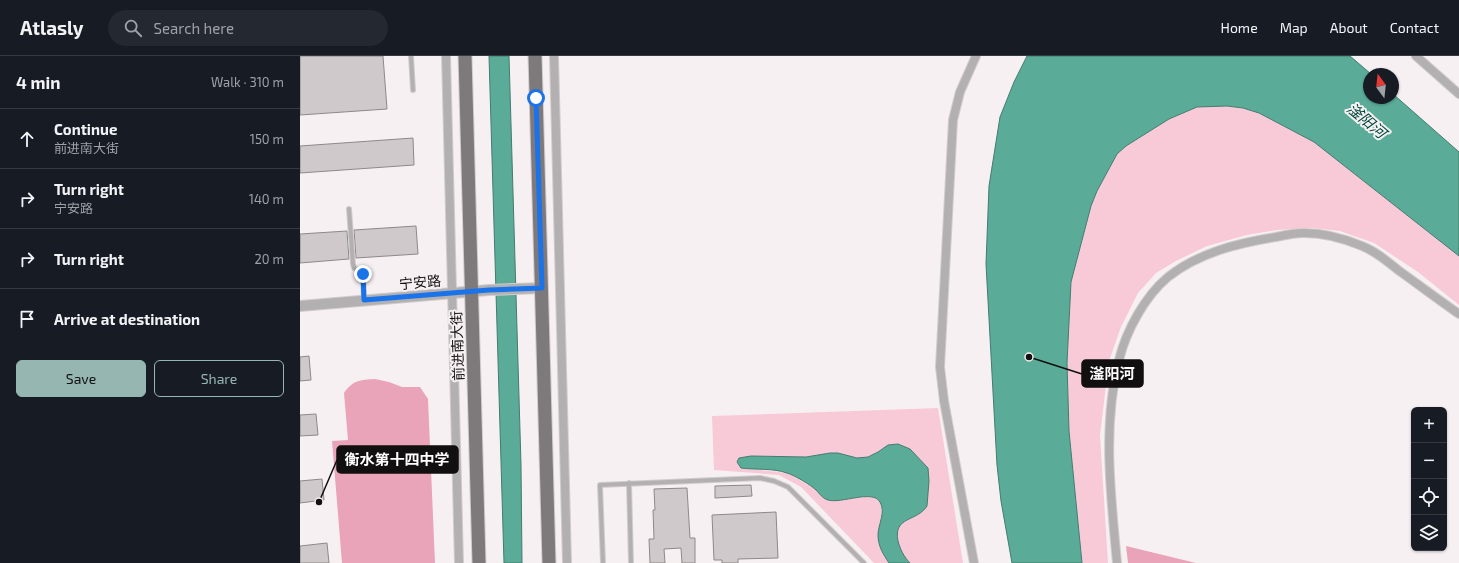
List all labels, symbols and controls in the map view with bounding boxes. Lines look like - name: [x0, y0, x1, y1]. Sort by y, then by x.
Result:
- search box: [108, 10, 388, 46]
- text: Atlasly: [20, 16, 84, 39]
- icon: search: [122, 17, 144, 39]
- text: Search here: [154, 19, 234, 37]
- text: Home: [1221, 19, 1258, 36]
- text: Map: [1280, 19, 1308, 36]
- text: About: [1330, 19, 1368, 36]
- text: Contact: [1390, 19, 1439, 36]
- north arrow: [1363, 68, 1399, 104]
- text: 4 min: [16, 72, 60, 92]
- text: Walk · 310 m: [211, 74, 284, 90]
- route start: [527, 89, 545, 107]
- water label: 滏阳河: [1344, 99, 1392, 143]
- text: Continue: [54, 120, 117, 138]
- icon: ahead: [16, 128, 38, 150]
- text: 150 m: [250, 131, 284, 147]
- text: 前进南大街: [54, 140, 119, 156]
- text: Turn right: [54, 180, 124, 198]
- icon: right: [16, 188, 38, 210]
- text: 140 m: [249, 191, 284, 207]
- text: 宁安路: [54, 200, 93, 216]
- icon: right: [16, 248, 38, 270]
- text: Turn right: [54, 250, 124, 268]
- text: 20 m: [255, 251, 284, 267]
- route end: [354, 265, 372, 283]
- street label: 宁安路: [398, 272, 442, 292]
- icon: arrive: [16, 308, 38, 330]
- text: Arrive at destination: [54, 310, 200, 328]
- street label: 前进南大街: [447, 311, 467, 381]
- button: Save: [16, 360, 146, 397]
- button: Share: [154, 360, 284, 397]
- callout: 滏阳河: [1082, 360, 1143, 387]
- text: 滏阳河: [1089, 364, 1135, 382]
- map controls: [1411, 407, 1447, 551]
- button: +: [1411, 407, 1447, 443]
- button: −: [1411, 443, 1447, 479]
- callout: 衡水第十四中学: [337, 446, 458, 473]
- text: 衡水第十四中学: [344, 450, 450, 468]
- button: locate: [1411, 479, 1447, 515]
- button: layers: [1411, 515, 1447, 551]

